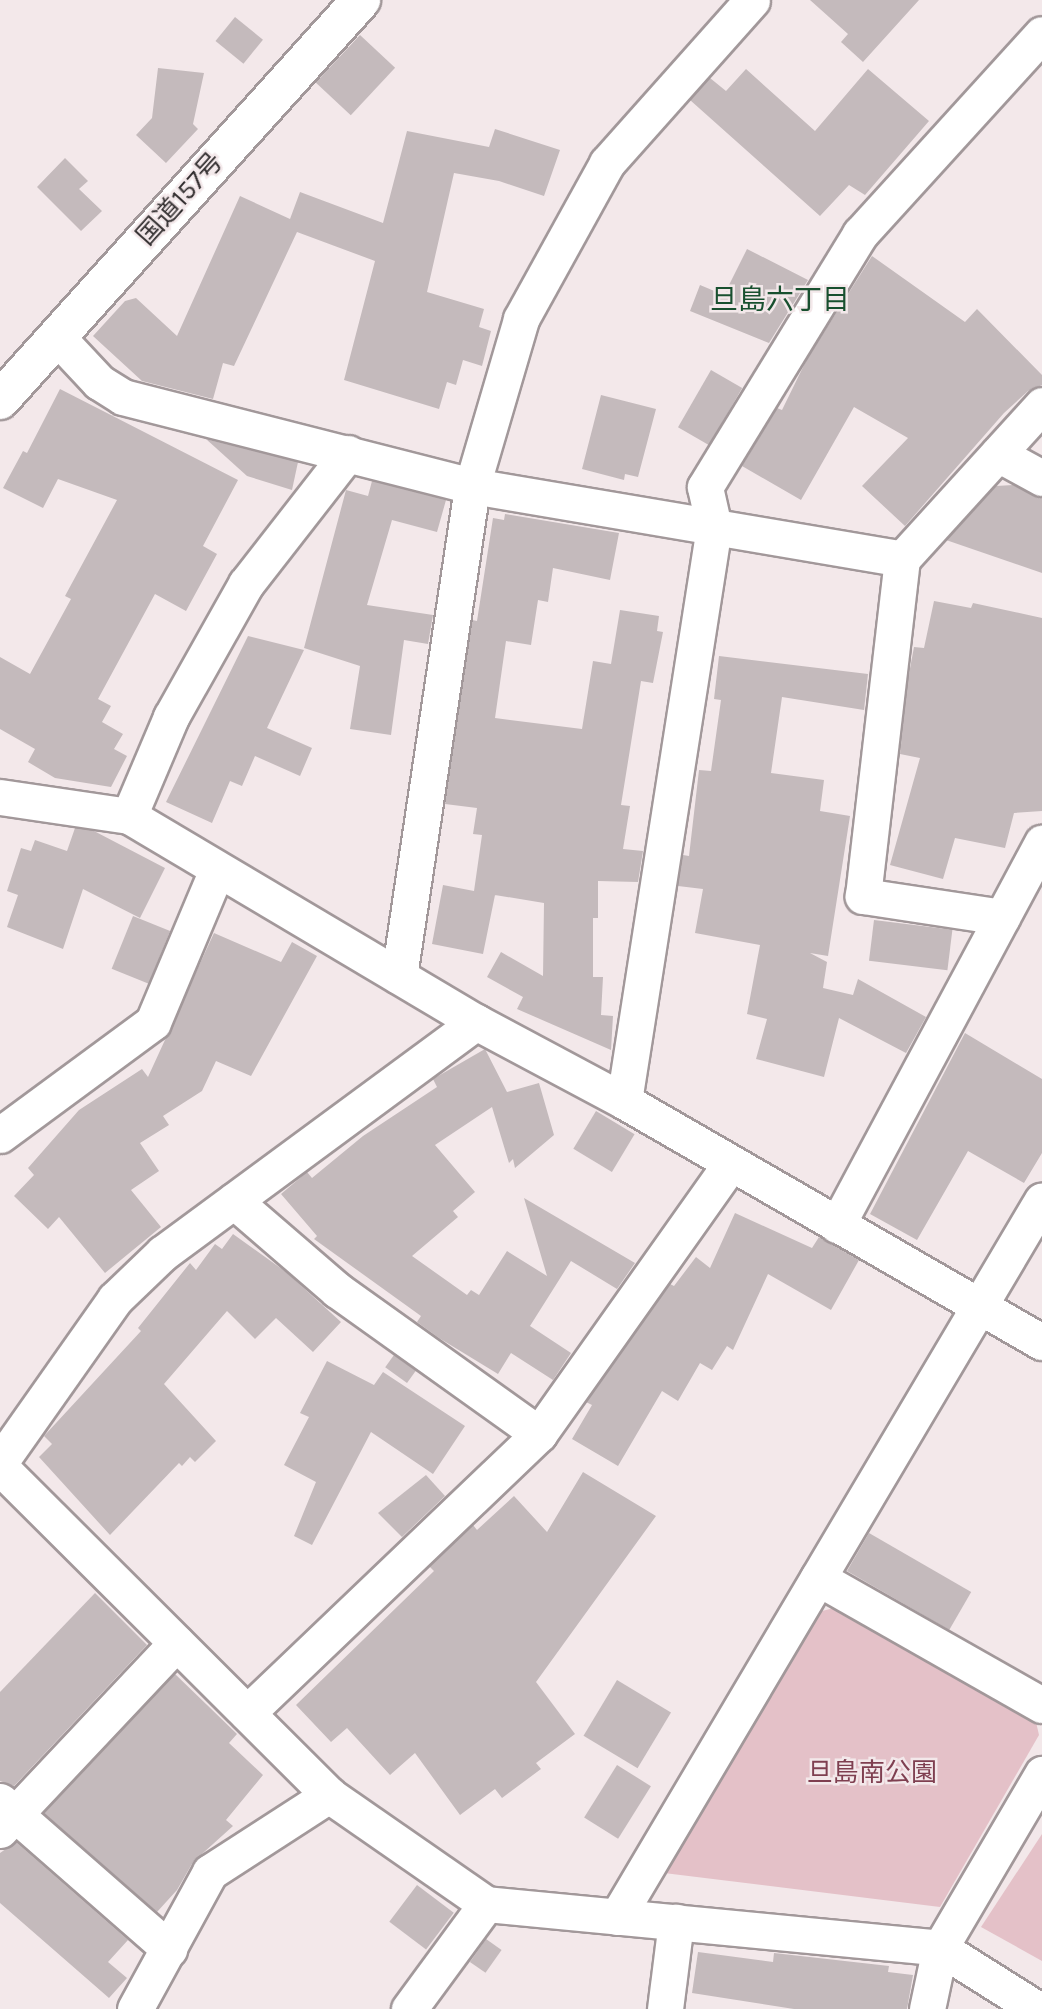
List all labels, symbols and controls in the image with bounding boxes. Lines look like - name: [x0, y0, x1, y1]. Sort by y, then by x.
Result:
- street label: 国道157号: [130, 146, 230, 252]
- district label: 旦島六丁目: [710, 283, 850, 317]
- park label: 旦島南公園: [807, 1757, 937, 1789]

